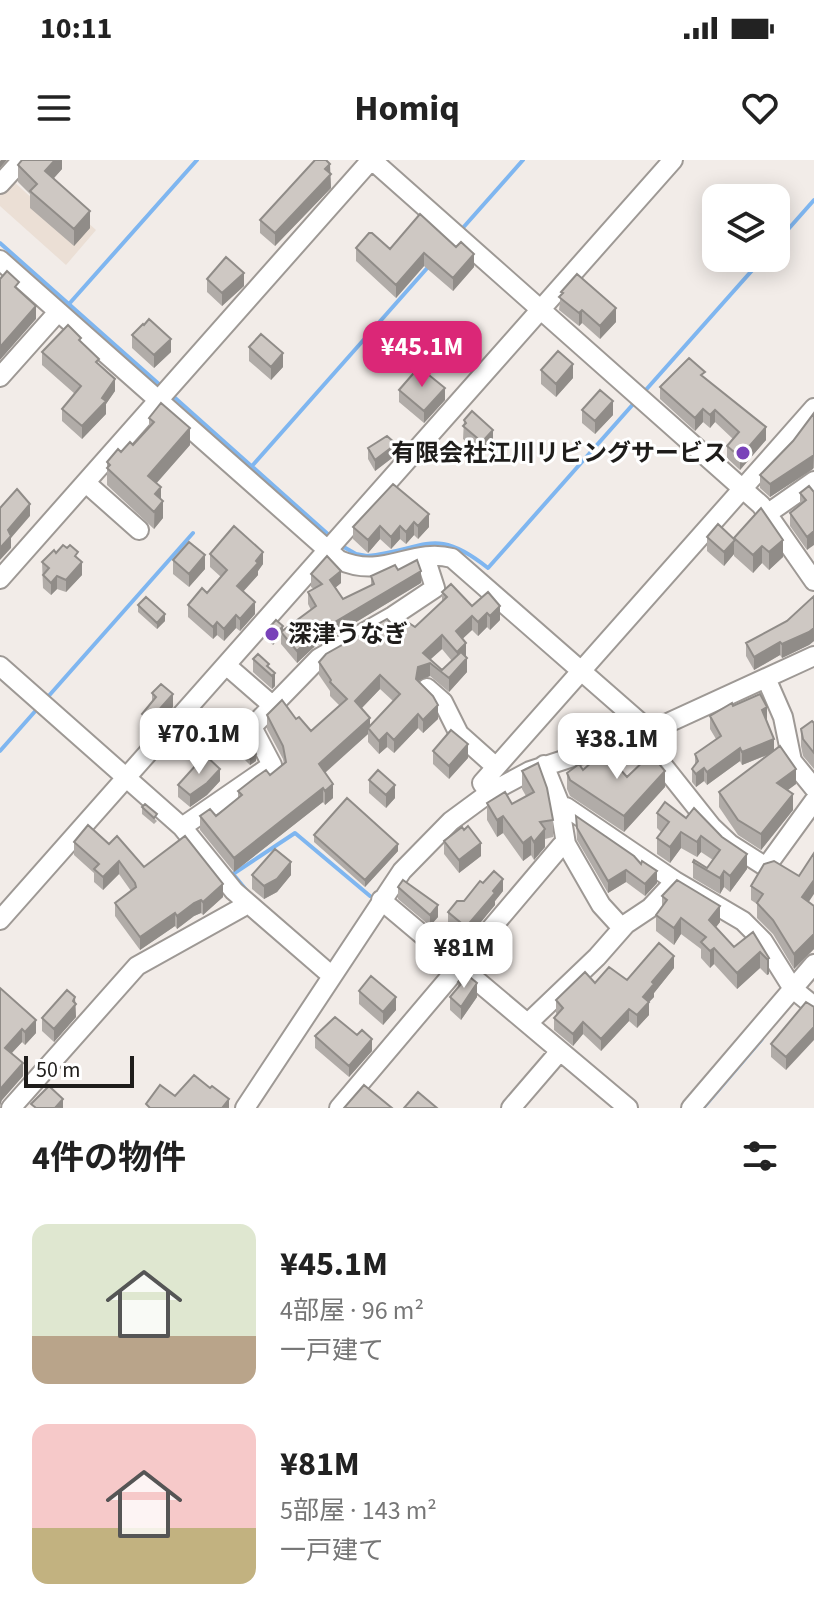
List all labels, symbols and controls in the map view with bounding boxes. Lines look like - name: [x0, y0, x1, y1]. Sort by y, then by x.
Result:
- text: 10:11: [40, 7, 112, 50]
- text: Homiq: [354, 83, 460, 134]
- icon: menu: [32, 86, 76, 130]
- icon: heart: [738, 86, 782, 130]
- map controls: [702, 184, 790, 272]
- button: layers: [702, 184, 790, 272]
- pin: ¥45.1M: [357, 321, 487, 389]
- text: ¥45.1M: [381, 328, 463, 365]
- place label: 有限会社江川リビングサービス: [391, 436, 727, 471]
- marker: 有限会社江川リビングサービス: [734, 444, 752, 462]
- place label: 深津うなぎ: [288, 617, 408, 652]
- marker: 深津うなぎ: [263, 625, 281, 643]
- pin: ¥70.1M: [134, 708, 264, 776]
- pin: ¥38.1M: [552, 713, 682, 781]
- text: ¥70.1M: [158, 715, 240, 752]
- text: ¥38.1M: [576, 720, 658, 757]
- pin: ¥81M: [417, 922, 511, 990]
- text: ¥81M: [434, 929, 495, 966]
- scale bar: [24, 1052, 134, 1088]
- text: 50 m: [36, 1054, 81, 1086]
- text: 4件の物件: [32, 1134, 186, 1183]
- icon: filters: [738, 1134, 782, 1178]
- text: ¥45.1M: [280, 1240, 388, 1289]
- icon: home: [96, 1256, 192, 1352]
- text: 4部屋 · 96 m²: [280, 1292, 424, 1329]
- text: 一戸建て: [280, 1332, 384, 1369]
- text: ¥81M: [280, 1440, 360, 1489]
- icon: home: [96, 1456, 192, 1552]
- text: 5部屋 · 143 m²: [280, 1492, 437, 1529]
- text: 一戸建て: [280, 1532, 384, 1569]

